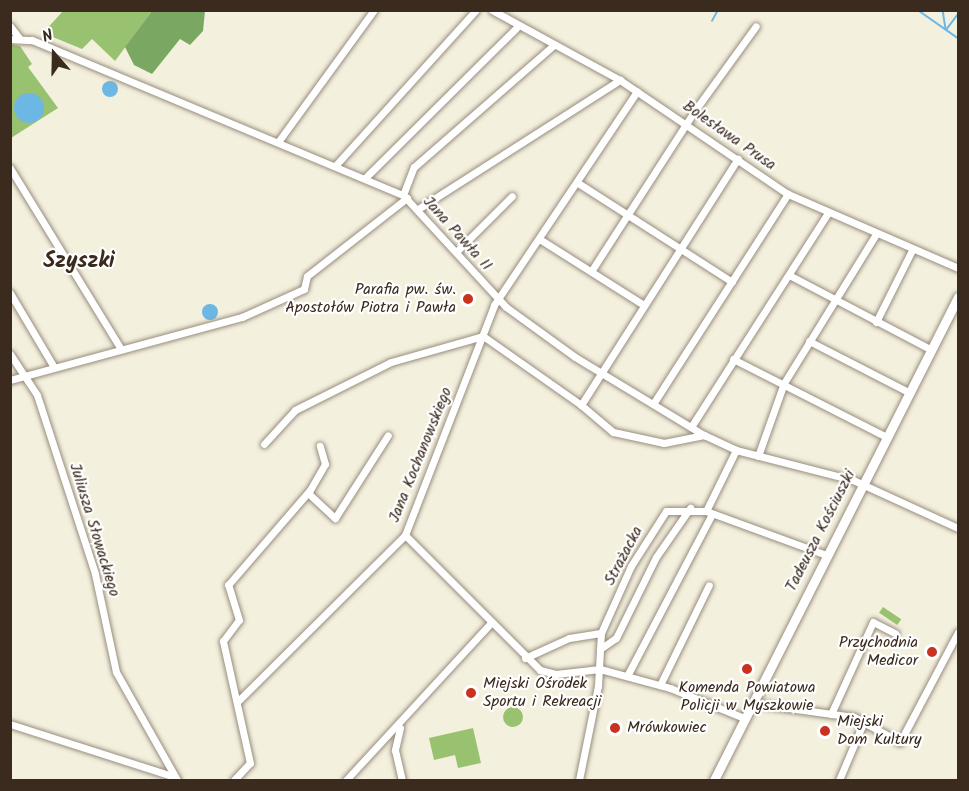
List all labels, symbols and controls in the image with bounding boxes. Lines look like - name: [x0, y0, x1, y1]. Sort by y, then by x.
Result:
- text: N: [39, 23, 57, 50]
- north arrow: [24, 24, 84, 84]
- street label: Bolesława Prusa: [679, 97, 779, 175]
- street label: Jana Pawła II: [418, 193, 496, 275]
- district label: Szyszki: [43, 249, 115, 275]
- place label: Parafia pw. św. Apostołów Piotra i Pawła: [285, 280, 456, 318]
- marker: Parafia pw. św. Apostołów Piotra i Pawła: [461, 292, 475, 306]
- street label: Jana Kochanowskiego: [385, 385, 457, 525]
- street label: Juliusza Słowackiego: [65, 461, 123, 599]
- street label: Tadeusza Kościuszki: [782, 467, 860, 595]
- street label: Strażacka: [600, 523, 648, 589]
- place label: Przychodnia Medicor: [839, 633, 918, 671]
- marker: Przychodnia Medicor: [923, 643, 941, 661]
- marker: Komenda Powiatowa Policji w Myszkowie: [740, 662, 754, 676]
- place label: Miejski Ośrodek Sportu i Rekreacji: [483, 674, 601, 712]
- place label: Komenda Powiatowa Policji w Myszkowie: [679, 678, 815, 716]
- marker: Miejski Ośrodek Sportu i Rekreacji: [464, 686, 478, 700]
- place label: Miejski Dom Kultury: [837, 712, 921, 750]
- place label: Mrówkowiec: [627, 718, 707, 738]
- marker: Mrówkowiec: [608, 721, 622, 735]
- marker: Miejski Dom Kultury: [818, 724, 832, 738]

